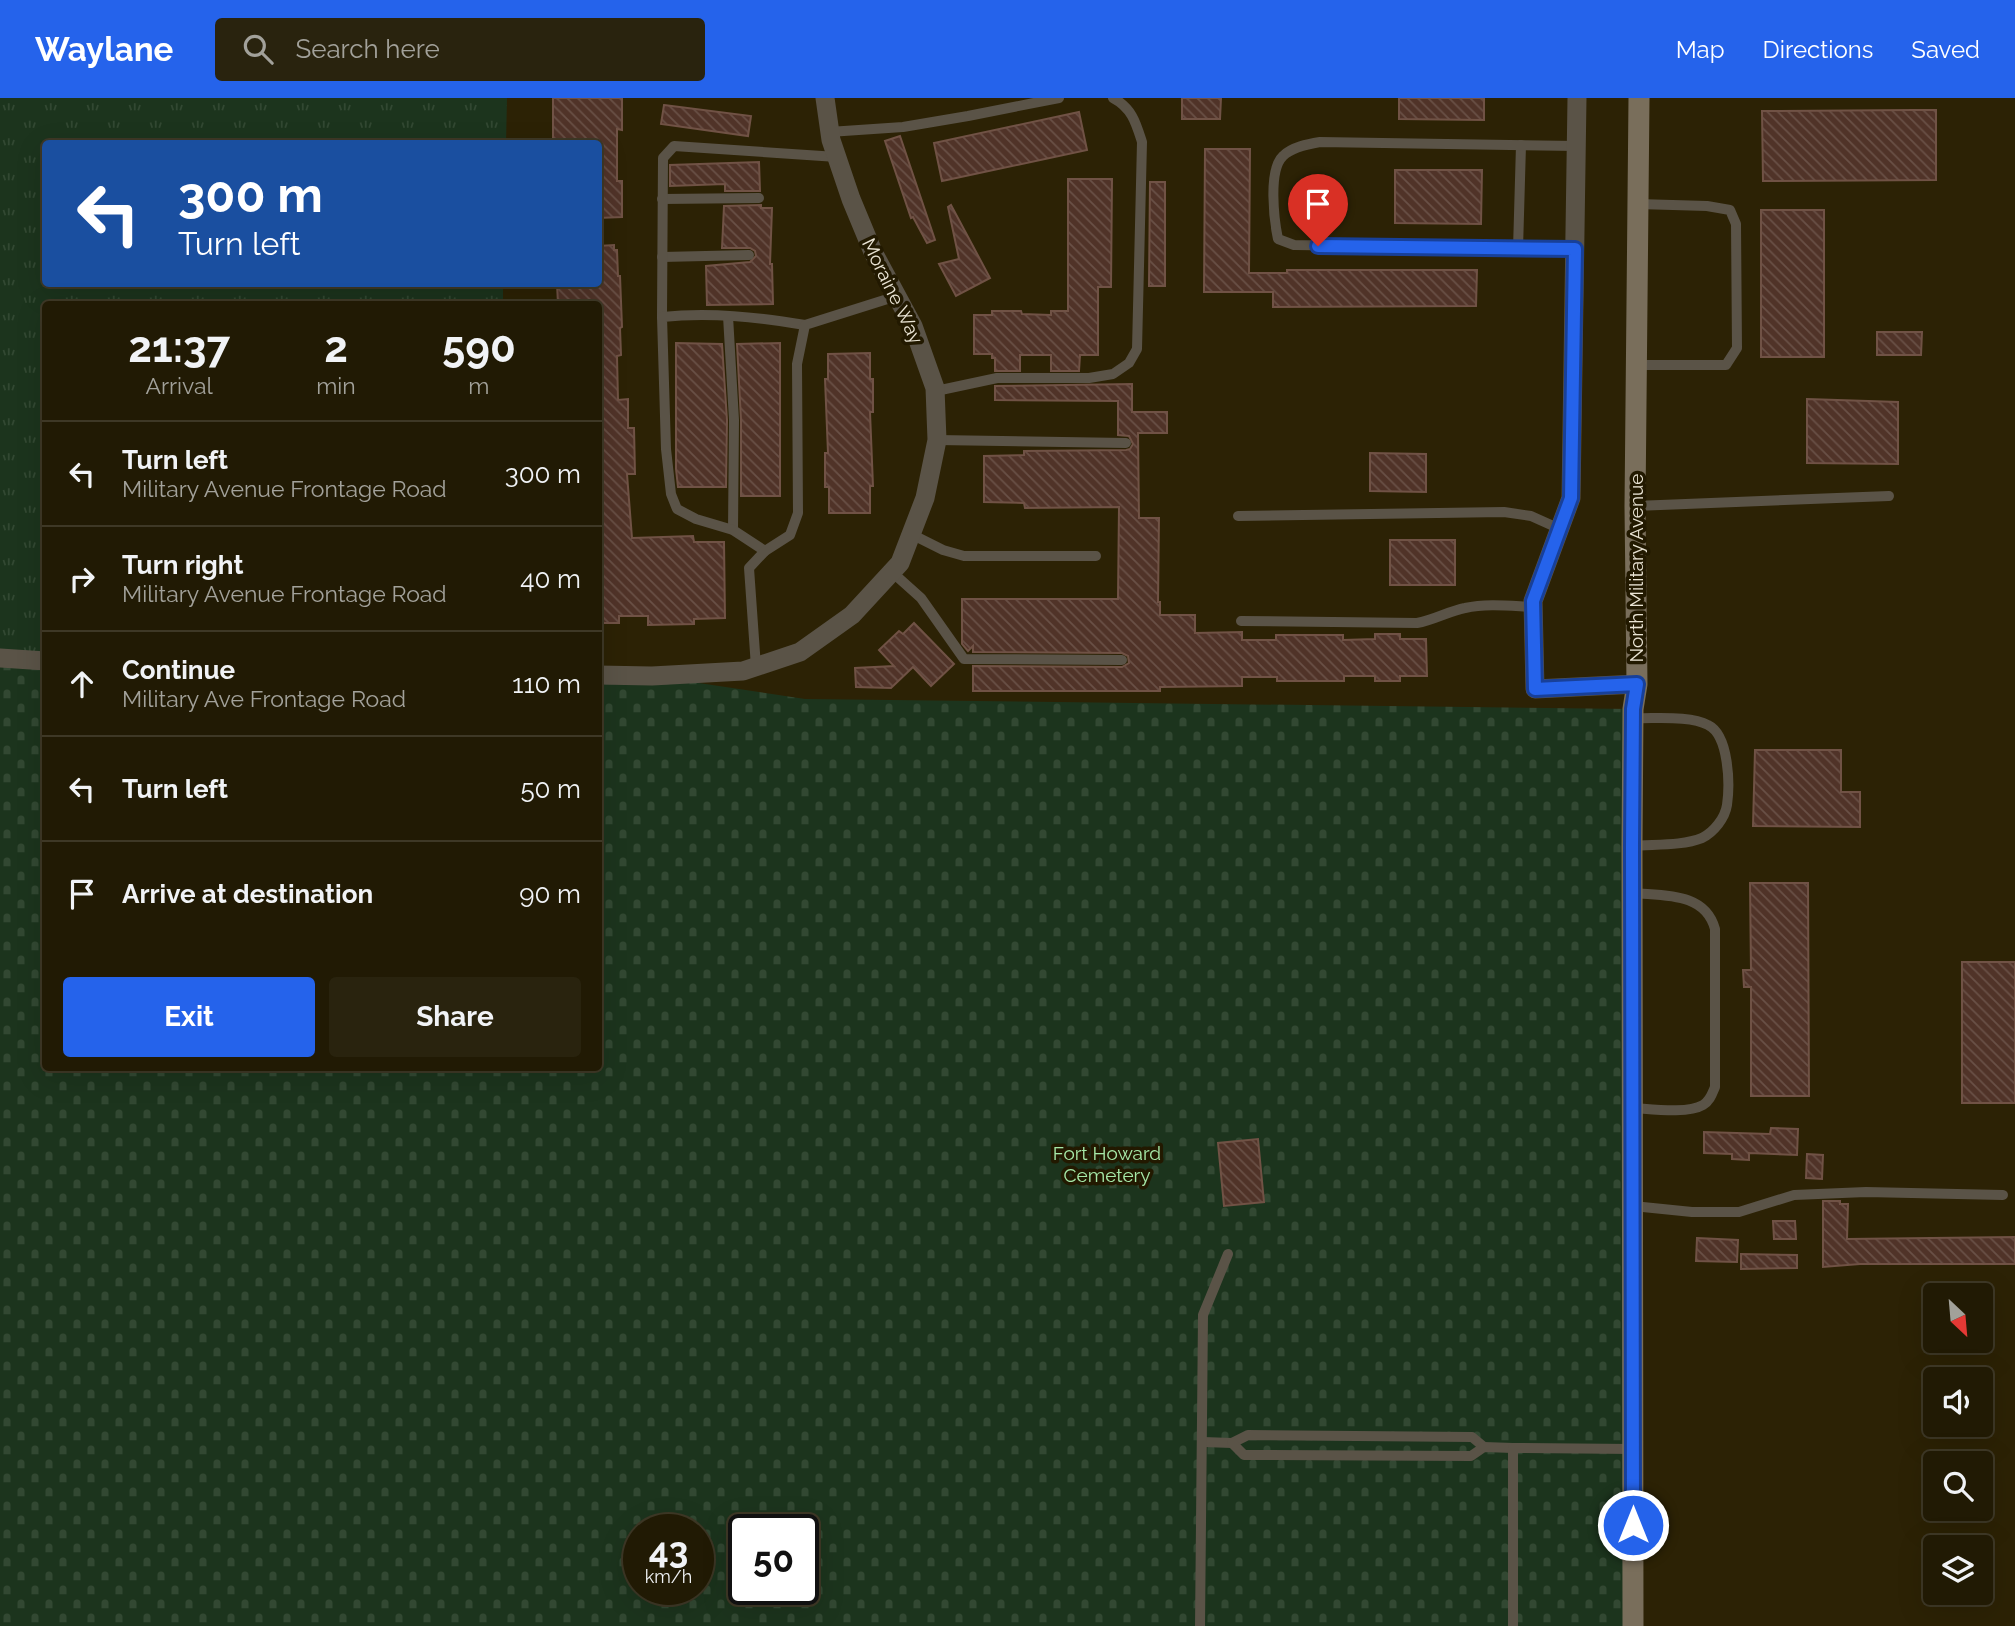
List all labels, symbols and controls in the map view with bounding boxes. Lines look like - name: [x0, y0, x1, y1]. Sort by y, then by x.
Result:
- search box: [215, 18, 705, 81]
- text: Waylane: [35, 30, 173, 69]
- icon: search: [239, 30, 277, 68]
- text: Search here: [295, 34, 440, 64]
- text: Map: [1676, 35, 1725, 64]
- text: Directions: [1763, 35, 1873, 64]
- text: Saved: [1911, 35, 1980, 64]
- text: 300 m: [178, 166, 323, 223]
- icon: left: [63, 168, 154, 259]
- pin: [1288, 174, 1348, 246]
- icon: arrive: [1299, 185, 1337, 223]
- text: Turn left: [178, 225, 300, 262]
- street label: Moraine Way: [858, 235, 928, 347]
- text: 21:37: [128, 323, 230, 372]
- text: 2: [324, 323, 348, 372]
- text: 590: [442, 323, 516, 372]
- text: Arrival: [145, 372, 213, 399]
- text: min: [316, 372, 356, 399]
- text: m: [468, 372, 489, 399]
- text: Turn left: [122, 445, 228, 475]
- icon: left: [63, 455, 101, 493]
- text: 300 m: [505, 459, 581, 489]
- street label: North Military Avenue: [1625, 474, 1647, 663]
- text: Military Avenue Frontage Road: [122, 475, 447, 502]
- text: Turn right: [122, 550, 243, 580]
- icon: right: [63, 560, 101, 598]
- text: 40 m: [520, 564, 581, 594]
- text: Military Avenue Frontage Road: [122, 580, 447, 607]
- text: Continue: [122, 655, 235, 685]
- icon: ahead: [63, 665, 101, 703]
- text: 110 m: [512, 669, 581, 699]
- text: Military Ave Frontage Road: [122, 685, 406, 712]
- icon: left: [63, 770, 101, 808]
- text: Turn left: [122, 774, 228, 804]
- text: 50 m: [520, 774, 581, 804]
- icon: arrive: [63, 875, 101, 913]
- text: Arrive at destination: [122, 879, 373, 909]
- text: 90 m: [519, 879, 581, 909]
- button: Exit: [63, 977, 315, 1057]
- button: Share: [329, 977, 581, 1057]
- park label: Fort Howard Cemetery: [1053, 1142, 1161, 1186]
- north arrow: [1923, 1283, 1993, 1353]
- map controls: [1923, 1283, 1993, 1605]
- button: sound: [1923, 1367, 1993, 1437]
- button: search: [1923, 1451, 1993, 1521]
- position arrow: [1596, 1488, 1670, 1562]
- speed limit sign: 50: [728, 1514, 819, 1605]
- text: 43: [649, 1530, 688, 1571]
- button: layers: [1923, 1535, 1993, 1605]
- text: km/h: [645, 1566, 692, 1587]

